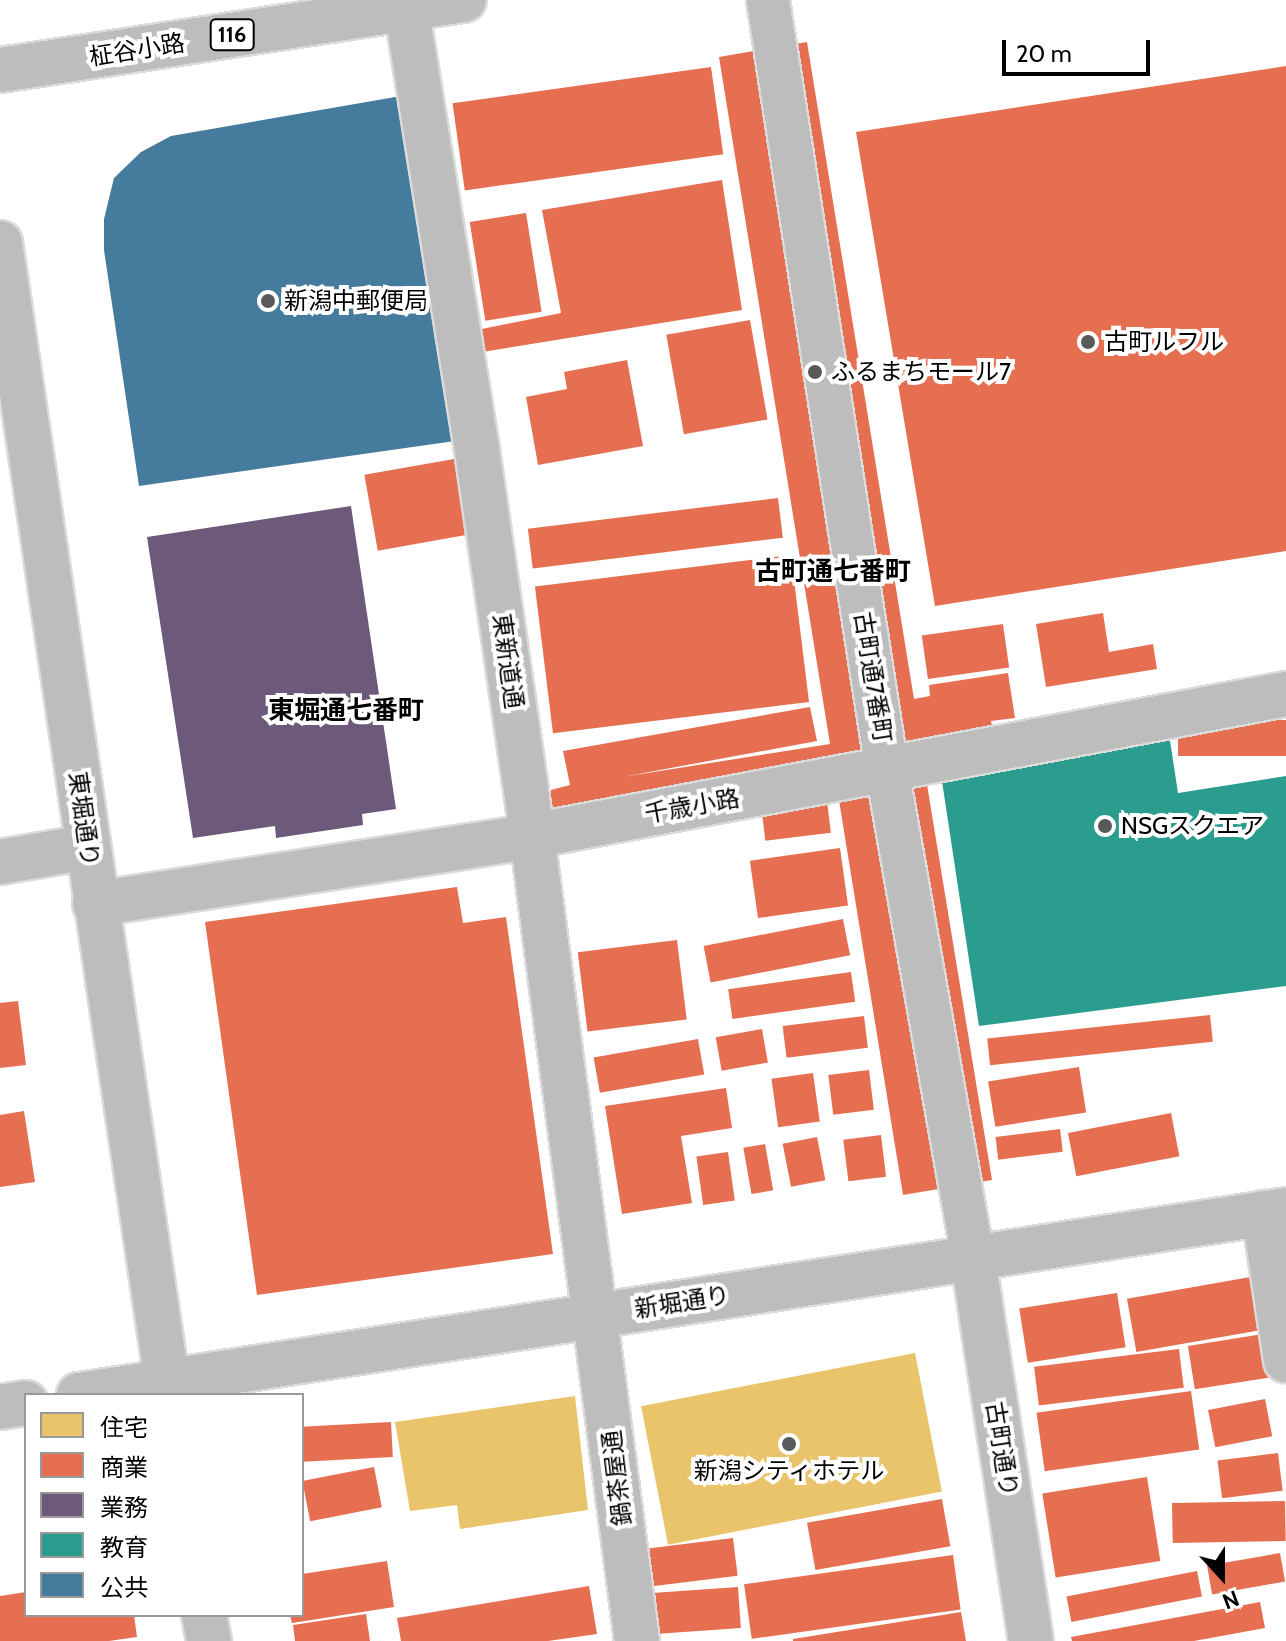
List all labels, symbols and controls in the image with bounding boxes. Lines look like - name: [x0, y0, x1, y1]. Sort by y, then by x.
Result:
- road number: 116: [208, 17, 256, 53]
- scale bar: [1006, 24, 1154, 74]
- street label: 柾谷小路: [87, 28, 187, 72]
- text: 20 m: [1016, 39, 1072, 68]
- place label: 新潟中郵便局: [284, 287, 428, 315]
- marker: 新潟中郵便局: [259, 292, 277, 310]
- place label: 古町ルフル: [1104, 328, 1224, 356]
- marker: 古町ルフル: [1079, 333, 1097, 351]
- place label: ふるまちモール7: [831, 358, 1011, 386]
- marker: ふるまちモール7: [806, 363, 824, 381]
- district label: 古町通七番町: [755, 556, 911, 588]
- street label: 古町通7番町: [848, 610, 898, 744]
- street label: 東新道通: [487, 611, 529, 711]
- district label: 東堀通七番町: [268, 695, 424, 727]
- street label: 東堀通り: [63, 769, 105, 869]
- street label: 千歳小路: [642, 783, 742, 829]
- place label: NSGスクエア: [1121, 812, 1264, 840]
- marker: NSGスクエア: [1096, 817, 1114, 835]
- street label: 新堀通り: [632, 1280, 732, 1324]
- legend: [24, 1393, 304, 1617]
- street label: 古町通り: [980, 1399, 1024, 1499]
- text: 住宅: [100, 1413, 148, 1442]
- street label: 鍋茶屋通: [597, 1429, 637, 1527]
- marker: 新潟シティホテル: [780, 1435, 798, 1453]
- text: 商業: [100, 1453, 148, 1482]
- place label: 新潟シティホテル: [693, 1457, 885, 1485]
- text: 業務: [100, 1493, 148, 1522]
- text: 教育: [100, 1533, 148, 1562]
- north arrow: [1182, 1537, 1262, 1617]
- text: 公共: [100, 1573, 148, 1602]
- text: N: [1219, 1584, 1243, 1615]

